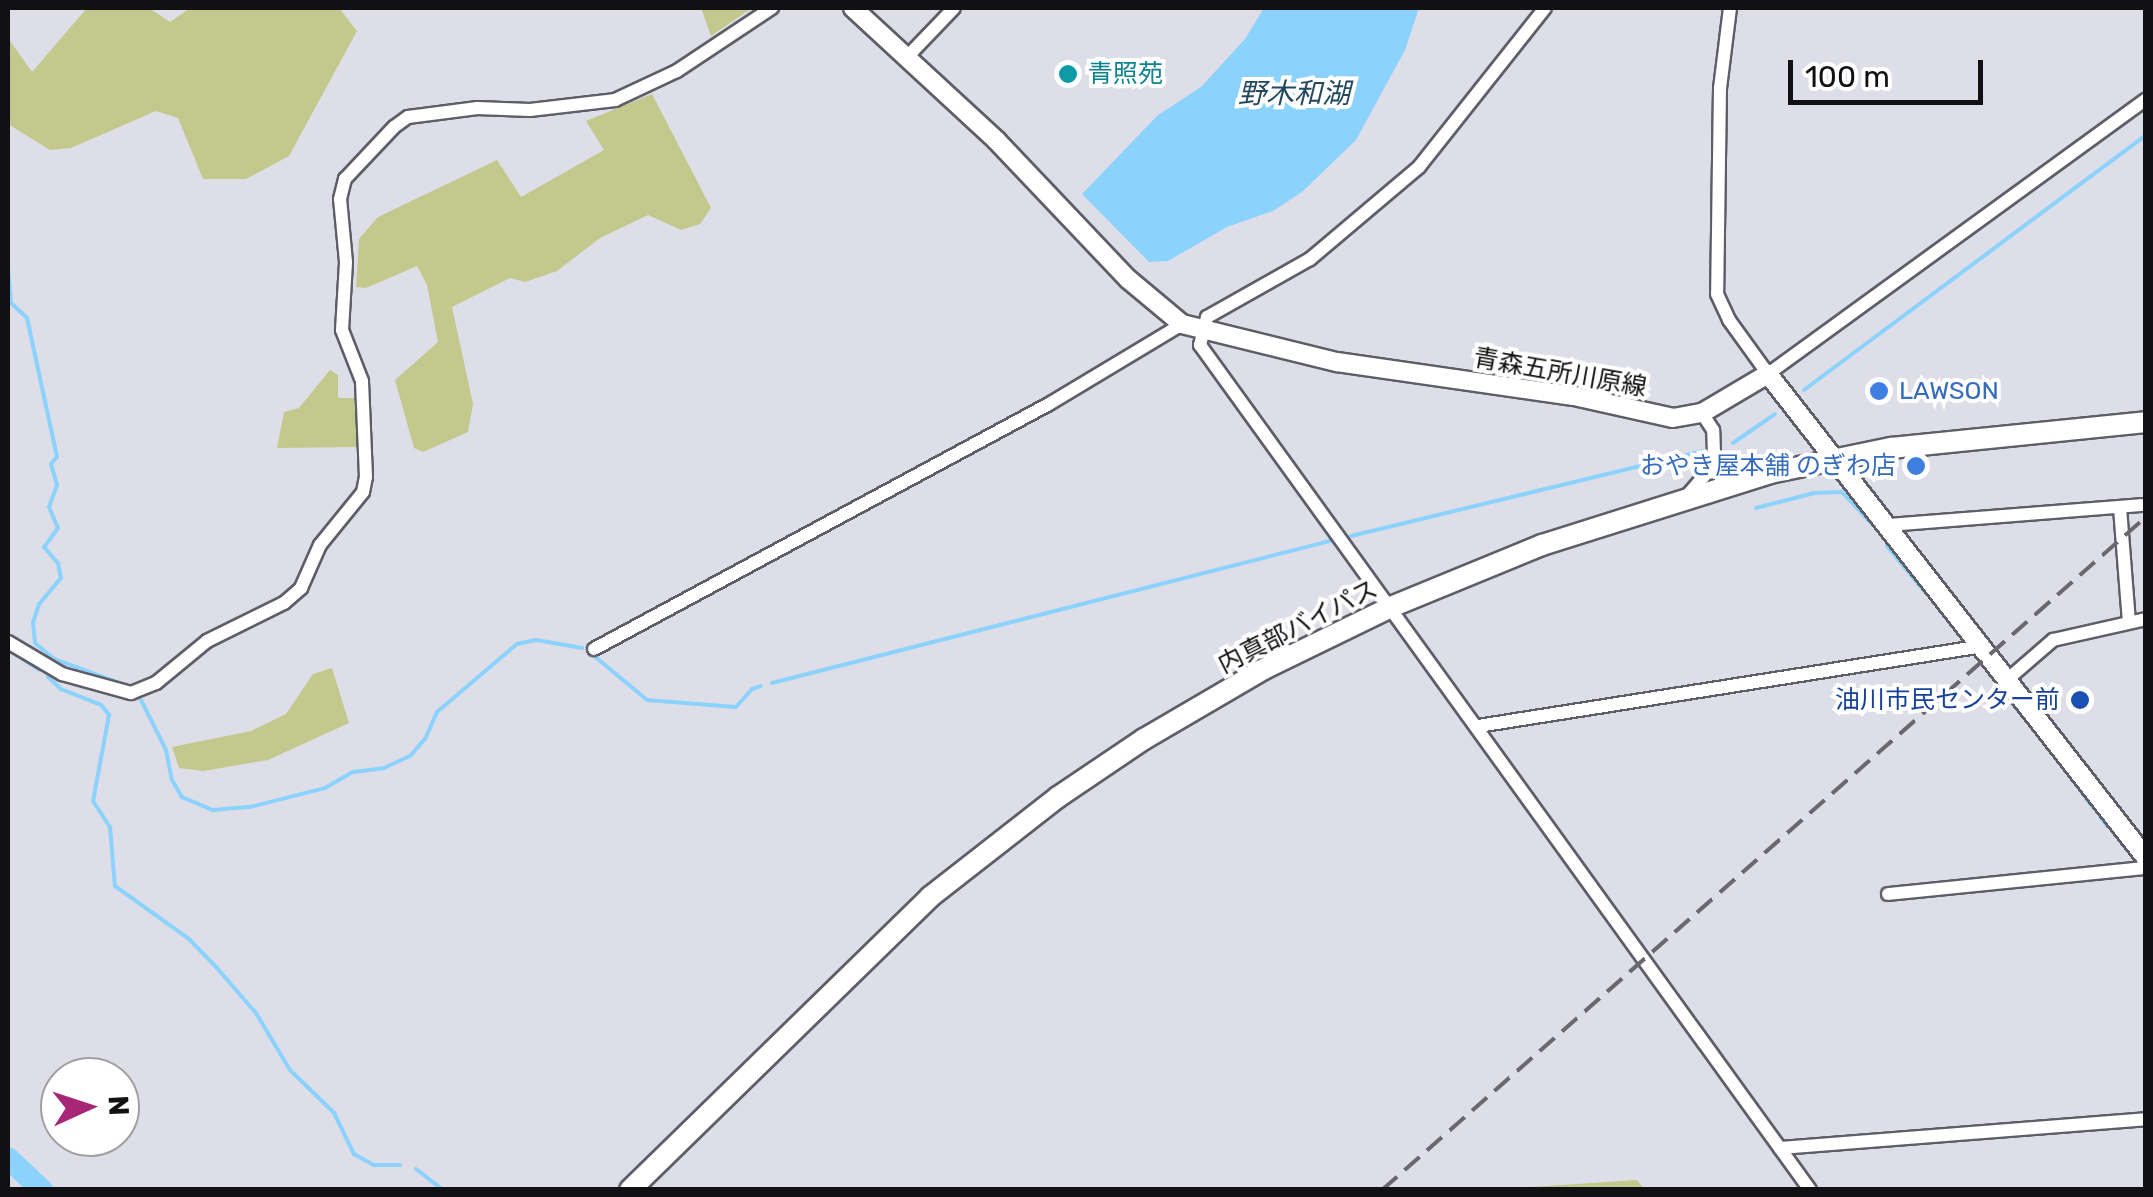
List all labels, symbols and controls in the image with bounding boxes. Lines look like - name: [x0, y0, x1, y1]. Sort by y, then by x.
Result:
- scale bar: [1793, 40, 1988, 102]
- place label: 青照苑: [1088, 59, 1163, 89]
- text: 100 m: [1805, 59, 1890, 95]
- marker: 青照苑: [1057, 63, 1079, 85]
- water label: 野木和湖: [1238, 77, 1350, 111]
- street label: 青森五所川原線: [1471, 343, 1649, 403]
- place label: LAWSON: [1899, 376, 1999, 406]
- marker: LAWSON: [1868, 380, 1890, 402]
- place label: おやき屋本舗 のぎわ店: [1640, 451, 1896, 481]
- marker: おやき屋本舗 のぎわ店: [1905, 455, 1927, 477]
- street label: 内真部バイパス: [1213, 574, 1383, 680]
- place label: 油川市民センター前: [1835, 685, 2060, 715]
- marker: 油川市民センター前: [2069, 689, 2091, 711]
- north arrow: [40, 1057, 140, 1157]
- text: N: [101, 1095, 135, 1116]

